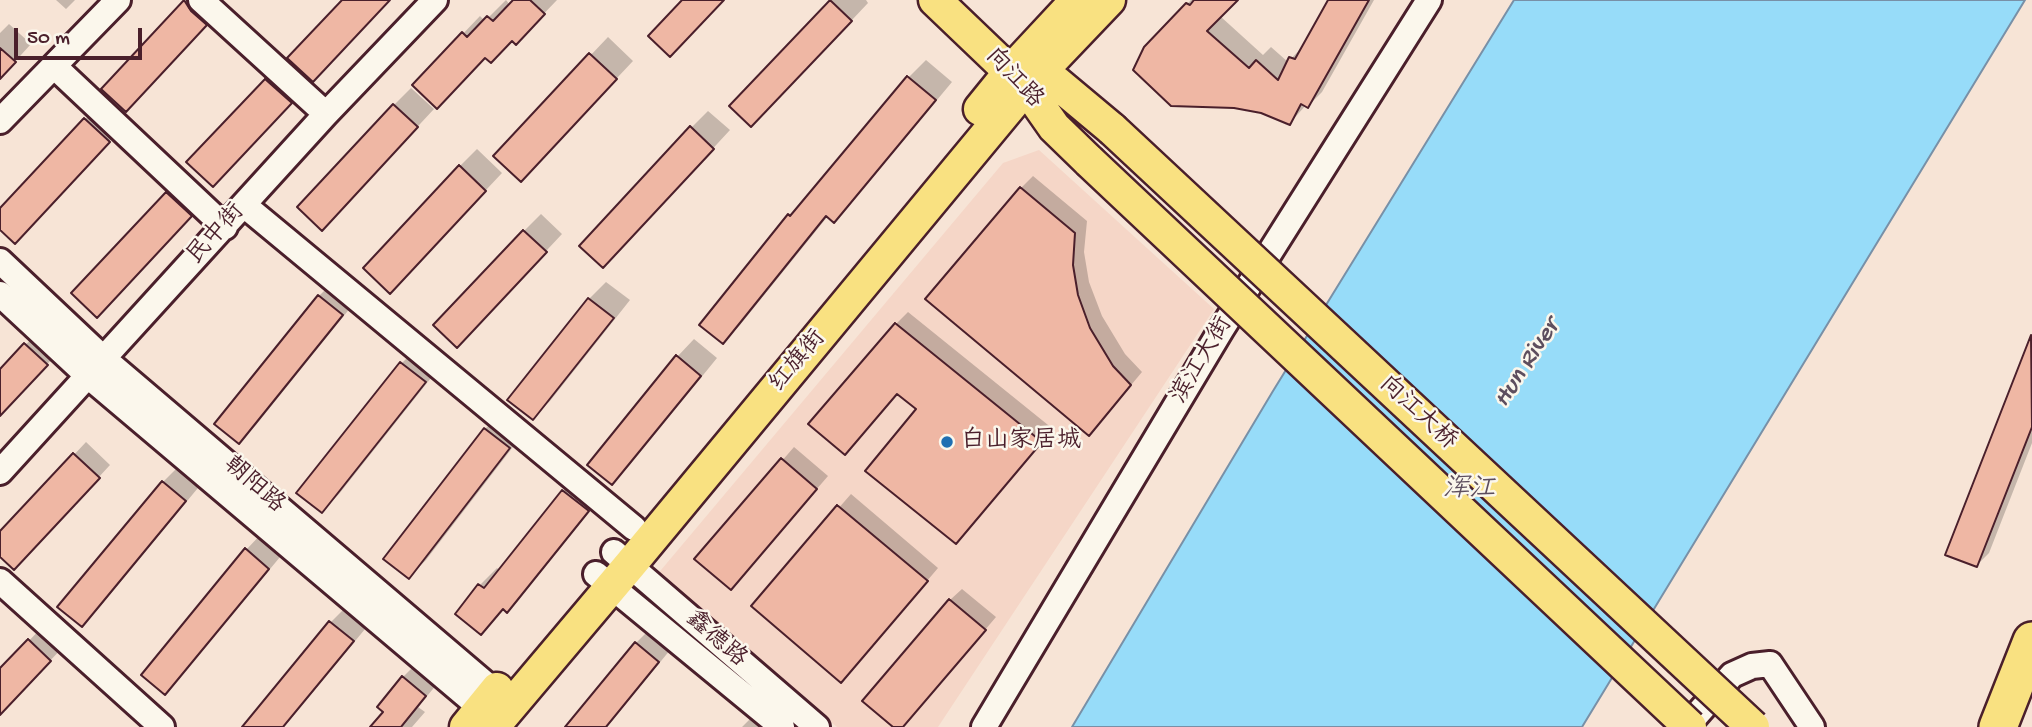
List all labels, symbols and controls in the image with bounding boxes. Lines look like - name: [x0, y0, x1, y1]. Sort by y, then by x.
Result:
- scale bar: [18, 14, 145, 58]
- text: 50 m: [27, 27, 70, 52]
- street label: 向江路: [978, 43, 1048, 115]
- street label: 民中街: [182, 199, 252, 271]
- street label: 滨江大街: [1166, 312, 1240, 410]
- water label: Hun River: [1488, 314, 1568, 414]
- street label: 红旗街: [765, 325, 833, 399]
- street label: 向江大桥: [1372, 371, 1462, 457]
- place label: 白山家居城: [961, 428, 1081, 456]
- marker: 白山家居城: [939, 434, 955, 450]
- street label: 朝阳路: [216, 452, 290, 520]
- water label: 浑江: [1443, 475, 1495, 507]
- street label: 鑫德路: [678, 606, 752, 674]

